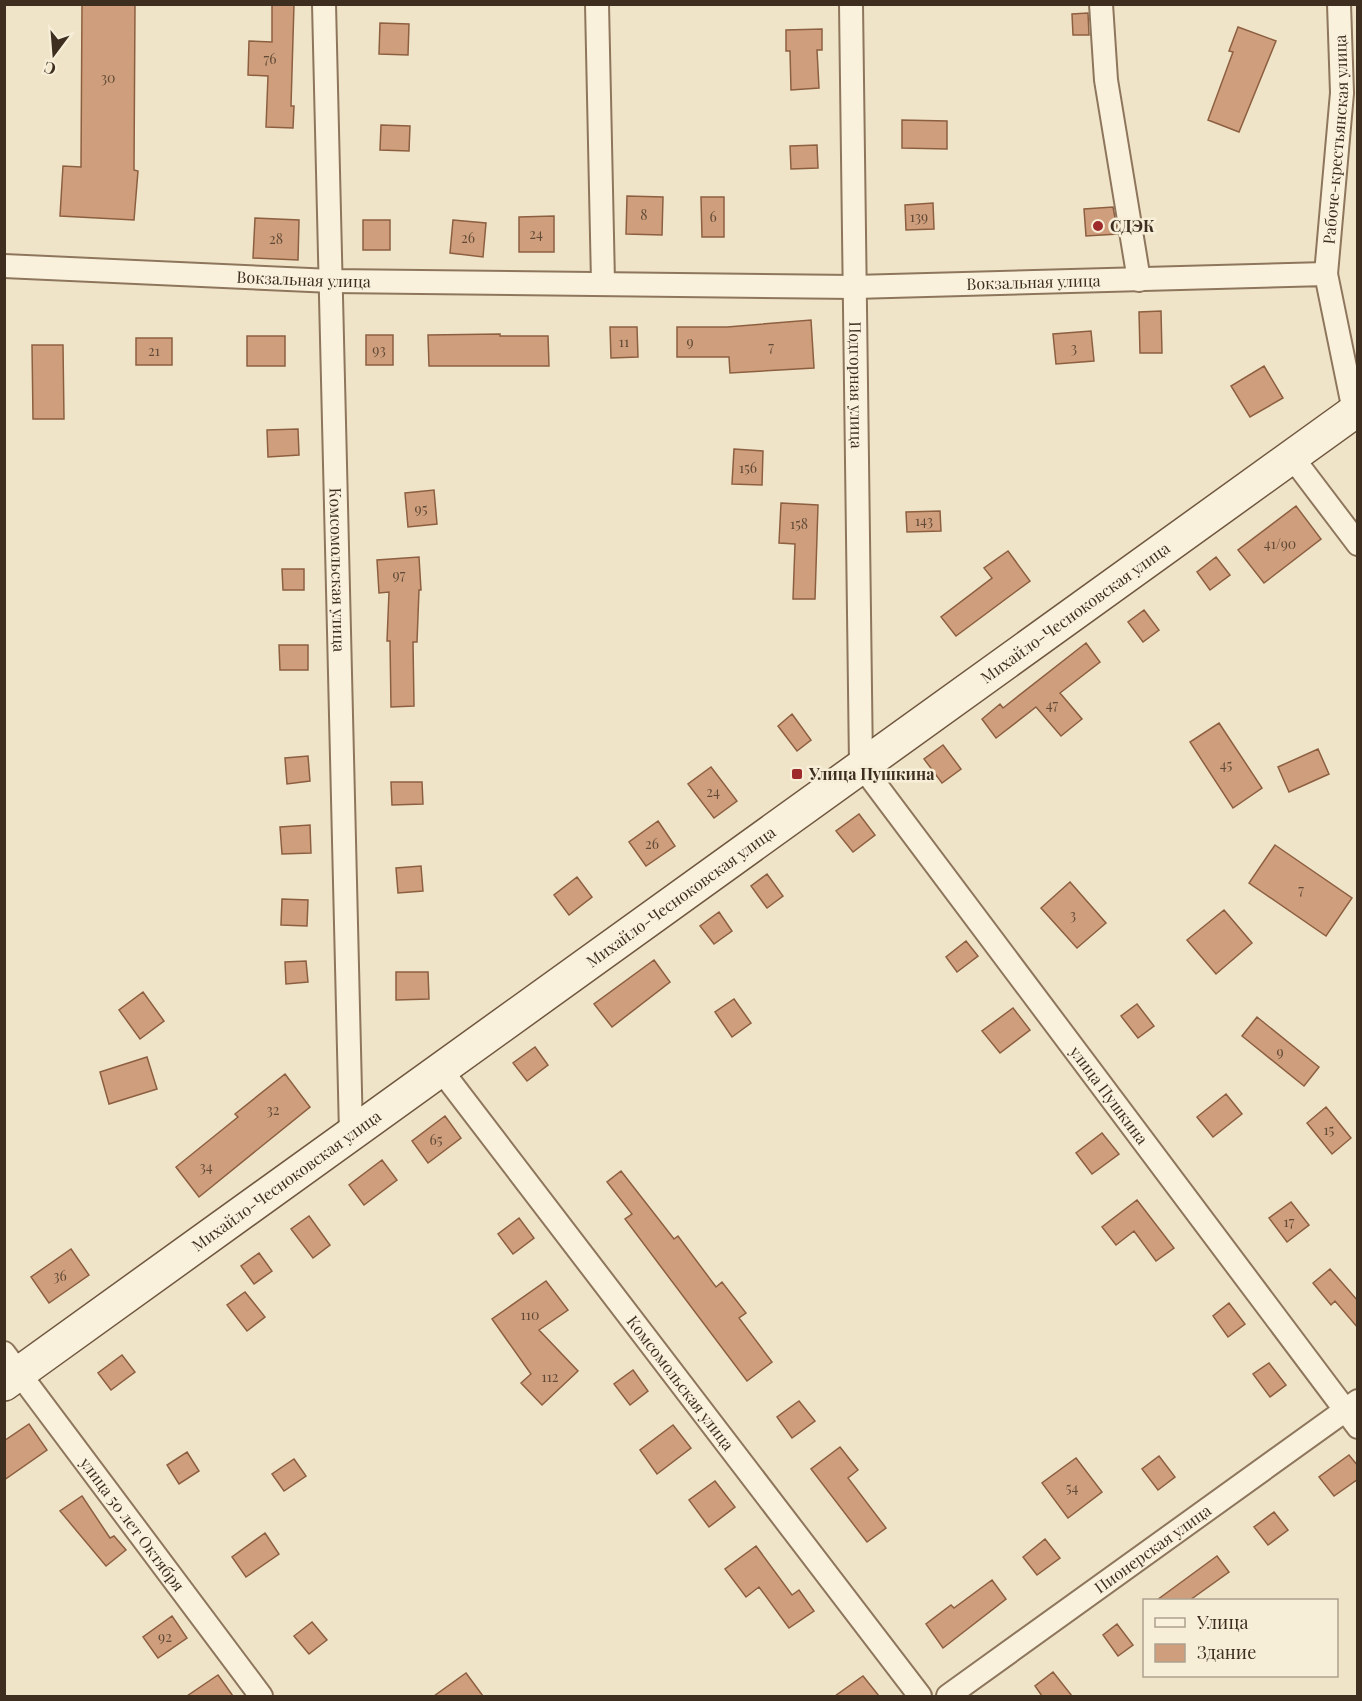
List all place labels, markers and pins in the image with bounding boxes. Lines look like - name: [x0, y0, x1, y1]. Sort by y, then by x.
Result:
- place label: СДЭК: [1110, 215, 1155, 236]
- marker: СДЭК: [1091, 219, 1105, 233]
- place label: Улица Пушкина: [808, 763, 935, 784]
- marker: Улица Пушкина: [790, 767, 804, 781]

